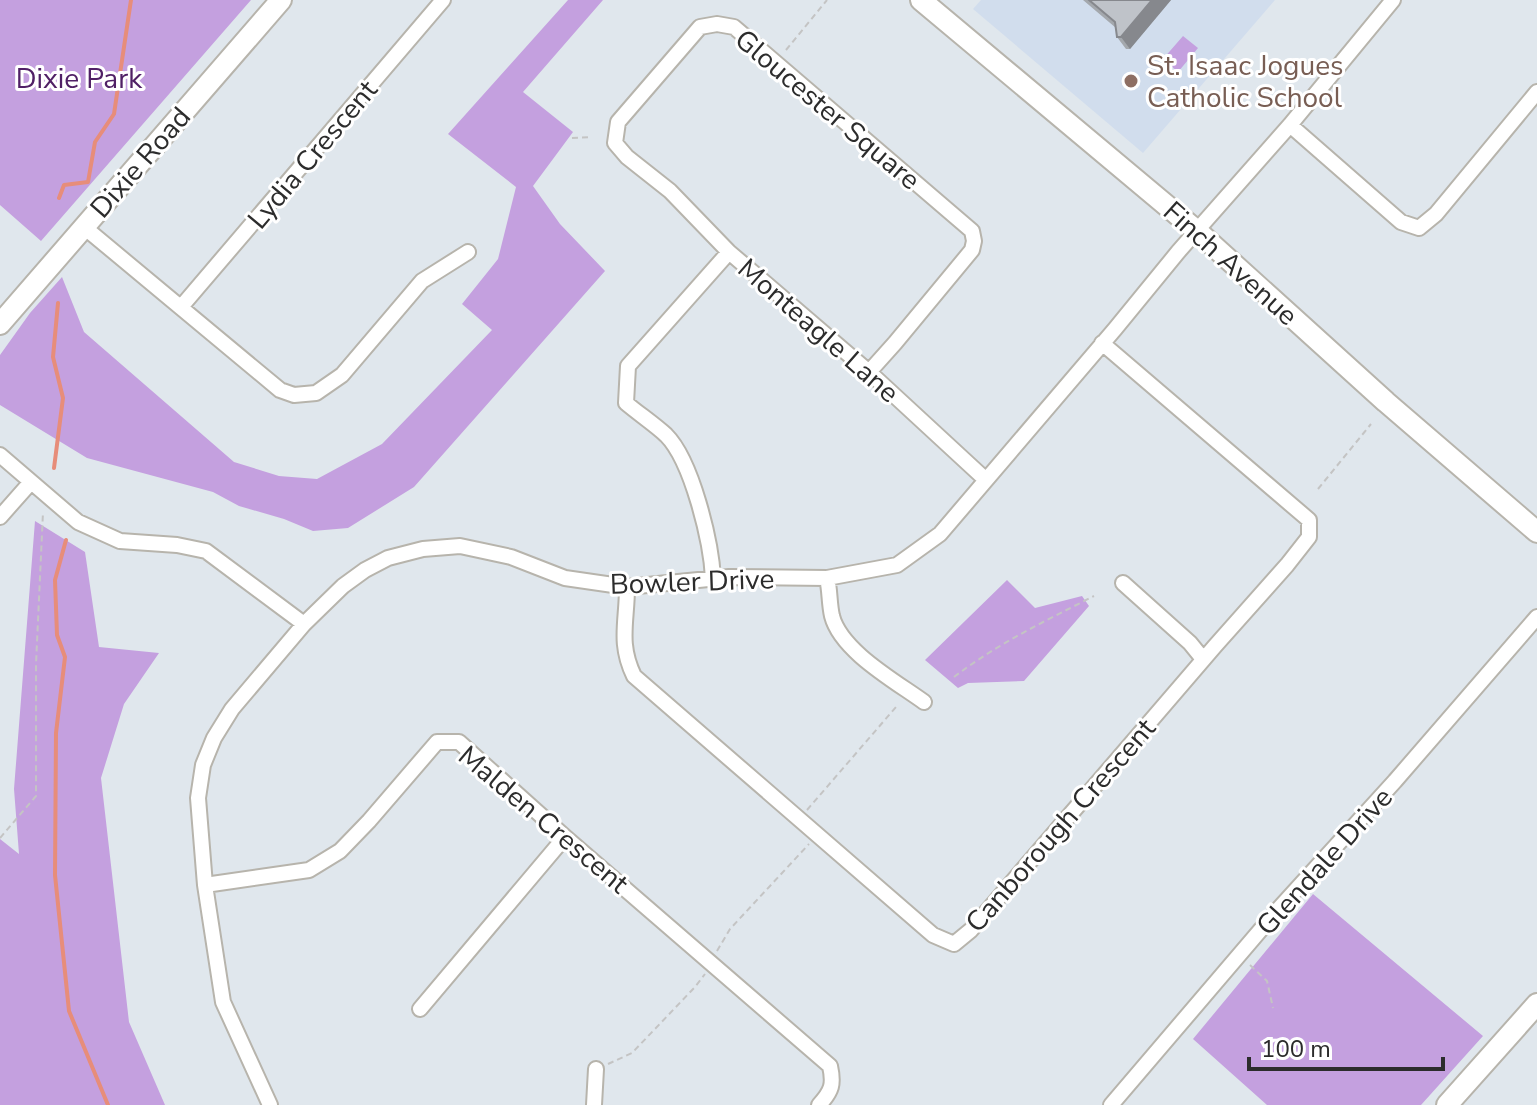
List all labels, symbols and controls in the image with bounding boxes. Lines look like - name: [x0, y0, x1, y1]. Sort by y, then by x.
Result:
- street label: Gloucester Square: [727, 21, 928, 199]
- place label: St. Isaac Jogues Catholic School: [1147, 47, 1344, 117]
- park label: Dixie Park: [16, 60, 143, 98]
- street label: Lydia Crescent: [239, 72, 386, 237]
- marker: St. Isaac Jogues Catholic School: [1122, 72, 1140, 90]
- street label: Dixie Road: [82, 99, 200, 226]
- street label: Finch Avenue: [1155, 193, 1306, 334]
- street label: Monteagle Lane: [730, 250, 907, 411]
- street label: Bowler Drive: [609, 560, 775, 604]
- street label: Canborough Crescent: [957, 710, 1164, 941]
- street label: Malden Crescent: [450, 737, 637, 902]
- street label: Glendale Drive: [1248, 779, 1401, 944]
- scale bar: [1249, 1021, 1443, 1071]
- text: 100 m: [1261, 1033, 1331, 1065]

